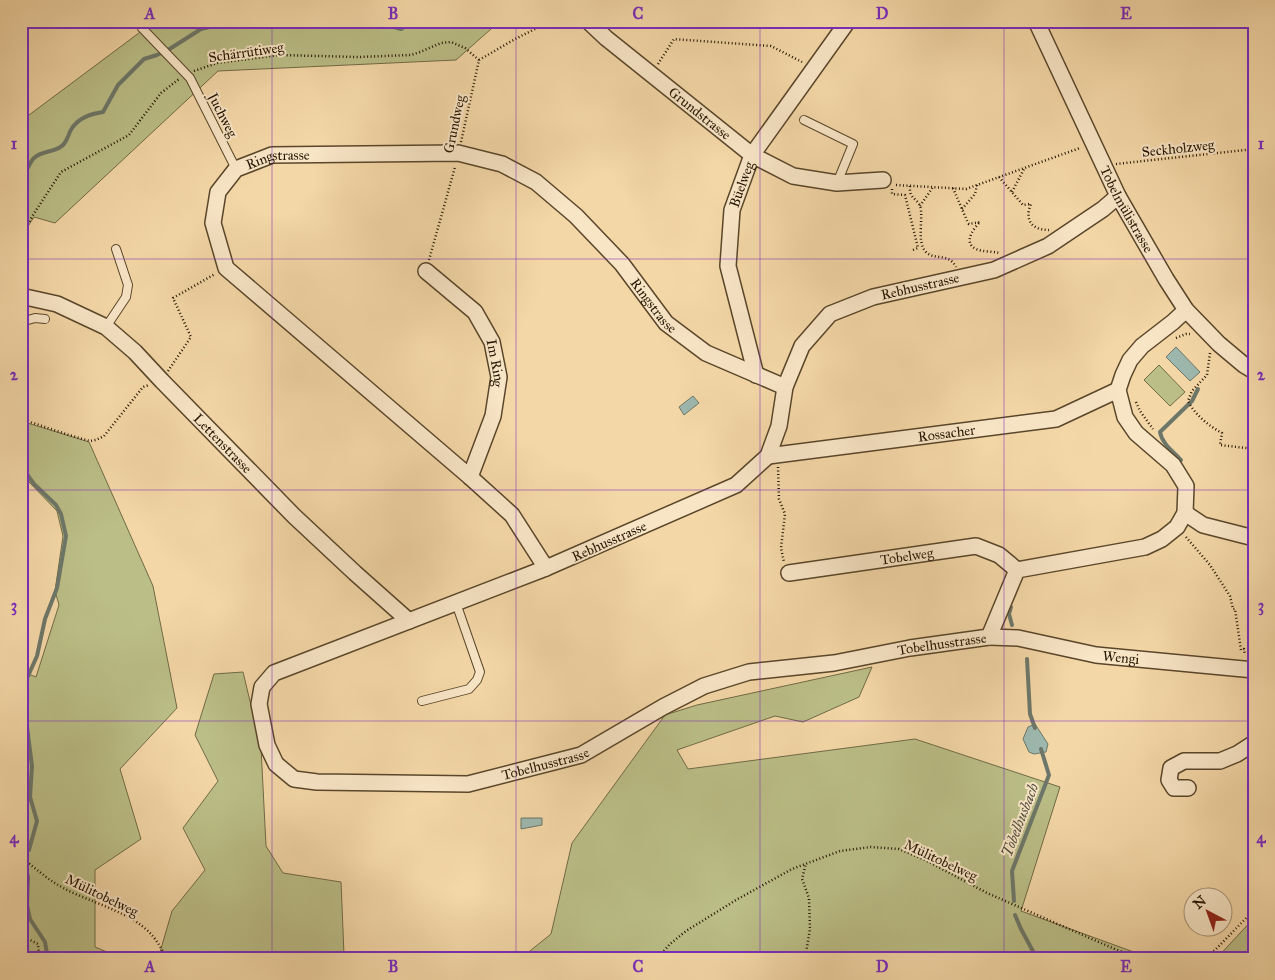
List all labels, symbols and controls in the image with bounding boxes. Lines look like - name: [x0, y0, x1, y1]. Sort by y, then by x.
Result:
- text: A: [144, 4, 156, 23]
- text: B: [388, 4, 398, 23]
- text: C: [633, 4, 644, 23]
- text: D: [876, 4, 889, 23]
- text: E: [1120, 4, 1132, 23]
- street label: Schärrütiweg: [207, 39, 285, 66]
- street label: Grundstrasse: [665, 84, 734, 144]
- street label: Juchweg: [202, 88, 241, 141]
- street label: Grundweg: [440, 93, 469, 155]
- text: 1: [11, 134, 18, 153]
- text: 1: [1258, 134, 1265, 153]
- street label: Seckholzweg: [1141, 136, 1216, 161]
- street label: Ringstrasse: [243, 147, 310, 173]
- street label: Büelweg: [726, 159, 758, 210]
- street label: Tobelmülistrasse: [1096, 163, 1157, 256]
- street label: Rebhusstrasse: [879, 269, 961, 304]
- street label: Ringstrasse: [627, 275, 680, 337]
- street label: Im Ring: [483, 338, 508, 389]
- text: 2: [10, 365, 19, 384]
- text: 2: [1257, 365, 1266, 384]
- street label: Lettenstrasse: [190, 410, 256, 477]
- street label: Rossacher: [917, 421, 977, 446]
- street label: Rebhusstrasse: [569, 517, 649, 565]
- street label: Tobelweg: [879, 544, 935, 569]
- text: 3: [11, 596, 17, 616]
- text: 3: [1258, 596, 1264, 616]
- street label: Tobelhusstrasse: [896, 629, 988, 659]
- street label: Wengi: [1102, 648, 1140, 668]
- street label: Tobelhusstrasse: [500, 744, 593, 784]
- water label: Tobelhusbach: [998, 780, 1043, 859]
- text: 4: [10, 828, 20, 848]
- text: 4: [1257, 828, 1267, 848]
- street label: Mülitobelweg: [901, 836, 981, 885]
- street label: Mülitobelweg: [62, 870, 141, 921]
- north arrow: [1182, 888, 1232, 938]
- text: N: [1190, 892, 1210, 913]
- text: A: [144, 957, 156, 976]
- text: B: [388, 957, 398, 976]
- text: C: [633, 957, 644, 976]
- text: D: [876, 957, 889, 976]
- text: E: [1120, 957, 1132, 976]

